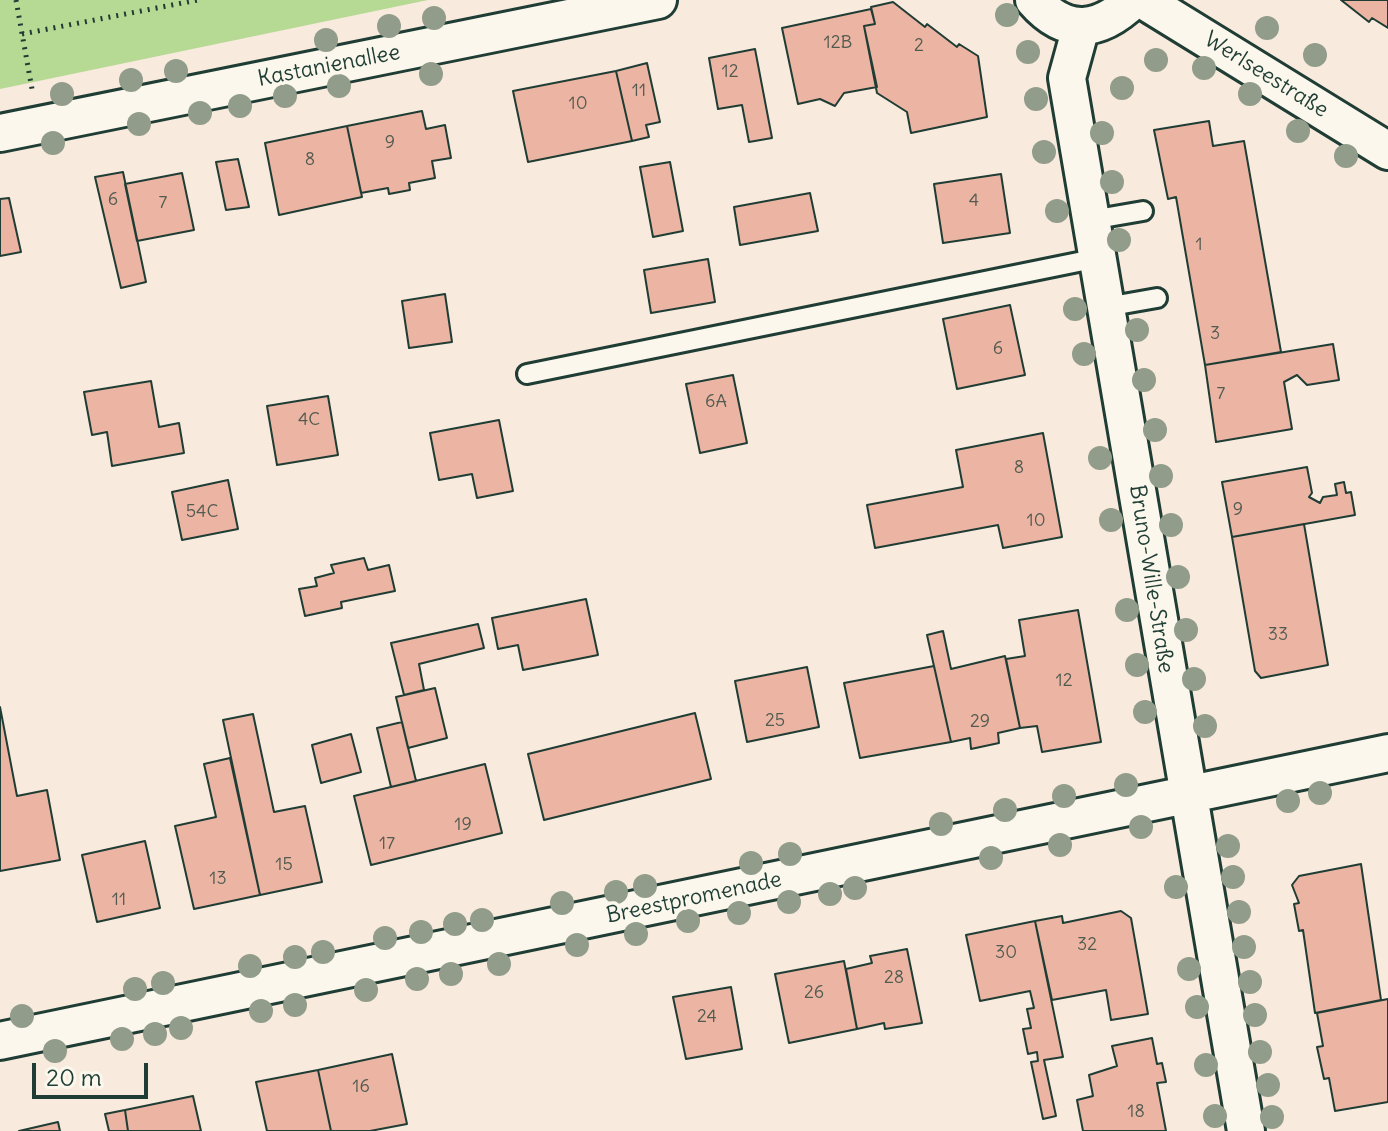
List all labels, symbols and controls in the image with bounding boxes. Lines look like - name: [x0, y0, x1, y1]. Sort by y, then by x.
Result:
- street label: Werlseestraße: [1199, 26, 1333, 124]
- house number: 12B: [824, 32, 852, 54]
- house number: 2: [914, 35, 924, 57]
- street label: Kastanienallee: [256, 39, 402, 93]
- house number: 12: [721, 61, 739, 83]
- house number: 11: [632, 80, 646, 102]
- house number: 10: [569, 93, 587, 115]
- house number: 9: [385, 132, 395, 154]
- house number: 8: [305, 149, 315, 171]
- house number: 6: [108, 189, 118, 211]
- house number: 4: [969, 190, 979, 212]
- house number: 7: [159, 192, 167, 214]
- house number: 1: [1195, 234, 1203, 256]
- house number: 3: [1210, 323, 1220, 345]
- house number: 6: [993, 338, 1003, 360]
- house number: 7: [1217, 383, 1225, 405]
- house number: 6A: [705, 391, 727, 413]
- house number: 4C: [298, 409, 320, 431]
- house number: 8: [1014, 457, 1024, 479]
- street label: Bruno-Wille-Straße: [1123, 483, 1179, 675]
- house number: 9: [1233, 499, 1243, 521]
- house number: 54C: [186, 501, 218, 523]
- house number: 10: [1027, 510, 1045, 532]
- house number: 33: [1268, 624, 1288, 646]
- house number: 12: [1055, 670, 1073, 692]
- house number: 25: [765, 710, 785, 732]
- house number: 29: [970, 711, 990, 733]
- house number: 19: [454, 814, 472, 836]
- house number: 17: [379, 833, 395, 855]
- house number: 15: [275, 854, 293, 876]
- street label: Breestpromenade: [604, 867, 784, 929]
- house number: 13: [209, 868, 227, 890]
- house number: 11: [112, 889, 126, 911]
- house number: 32: [1077, 934, 1097, 956]
- house number: 30: [995, 942, 1017, 964]
- house number: 28: [884, 967, 904, 989]
- house number: 26: [804, 982, 824, 1004]
- house number: 24: [697, 1006, 717, 1028]
- scale bar: [36, 1047, 152, 1097]
- text: 20 m: [46, 1062, 102, 1092]
- house number: 16: [352, 1076, 370, 1098]
- house number: 18: [1127, 1101, 1145, 1123]

